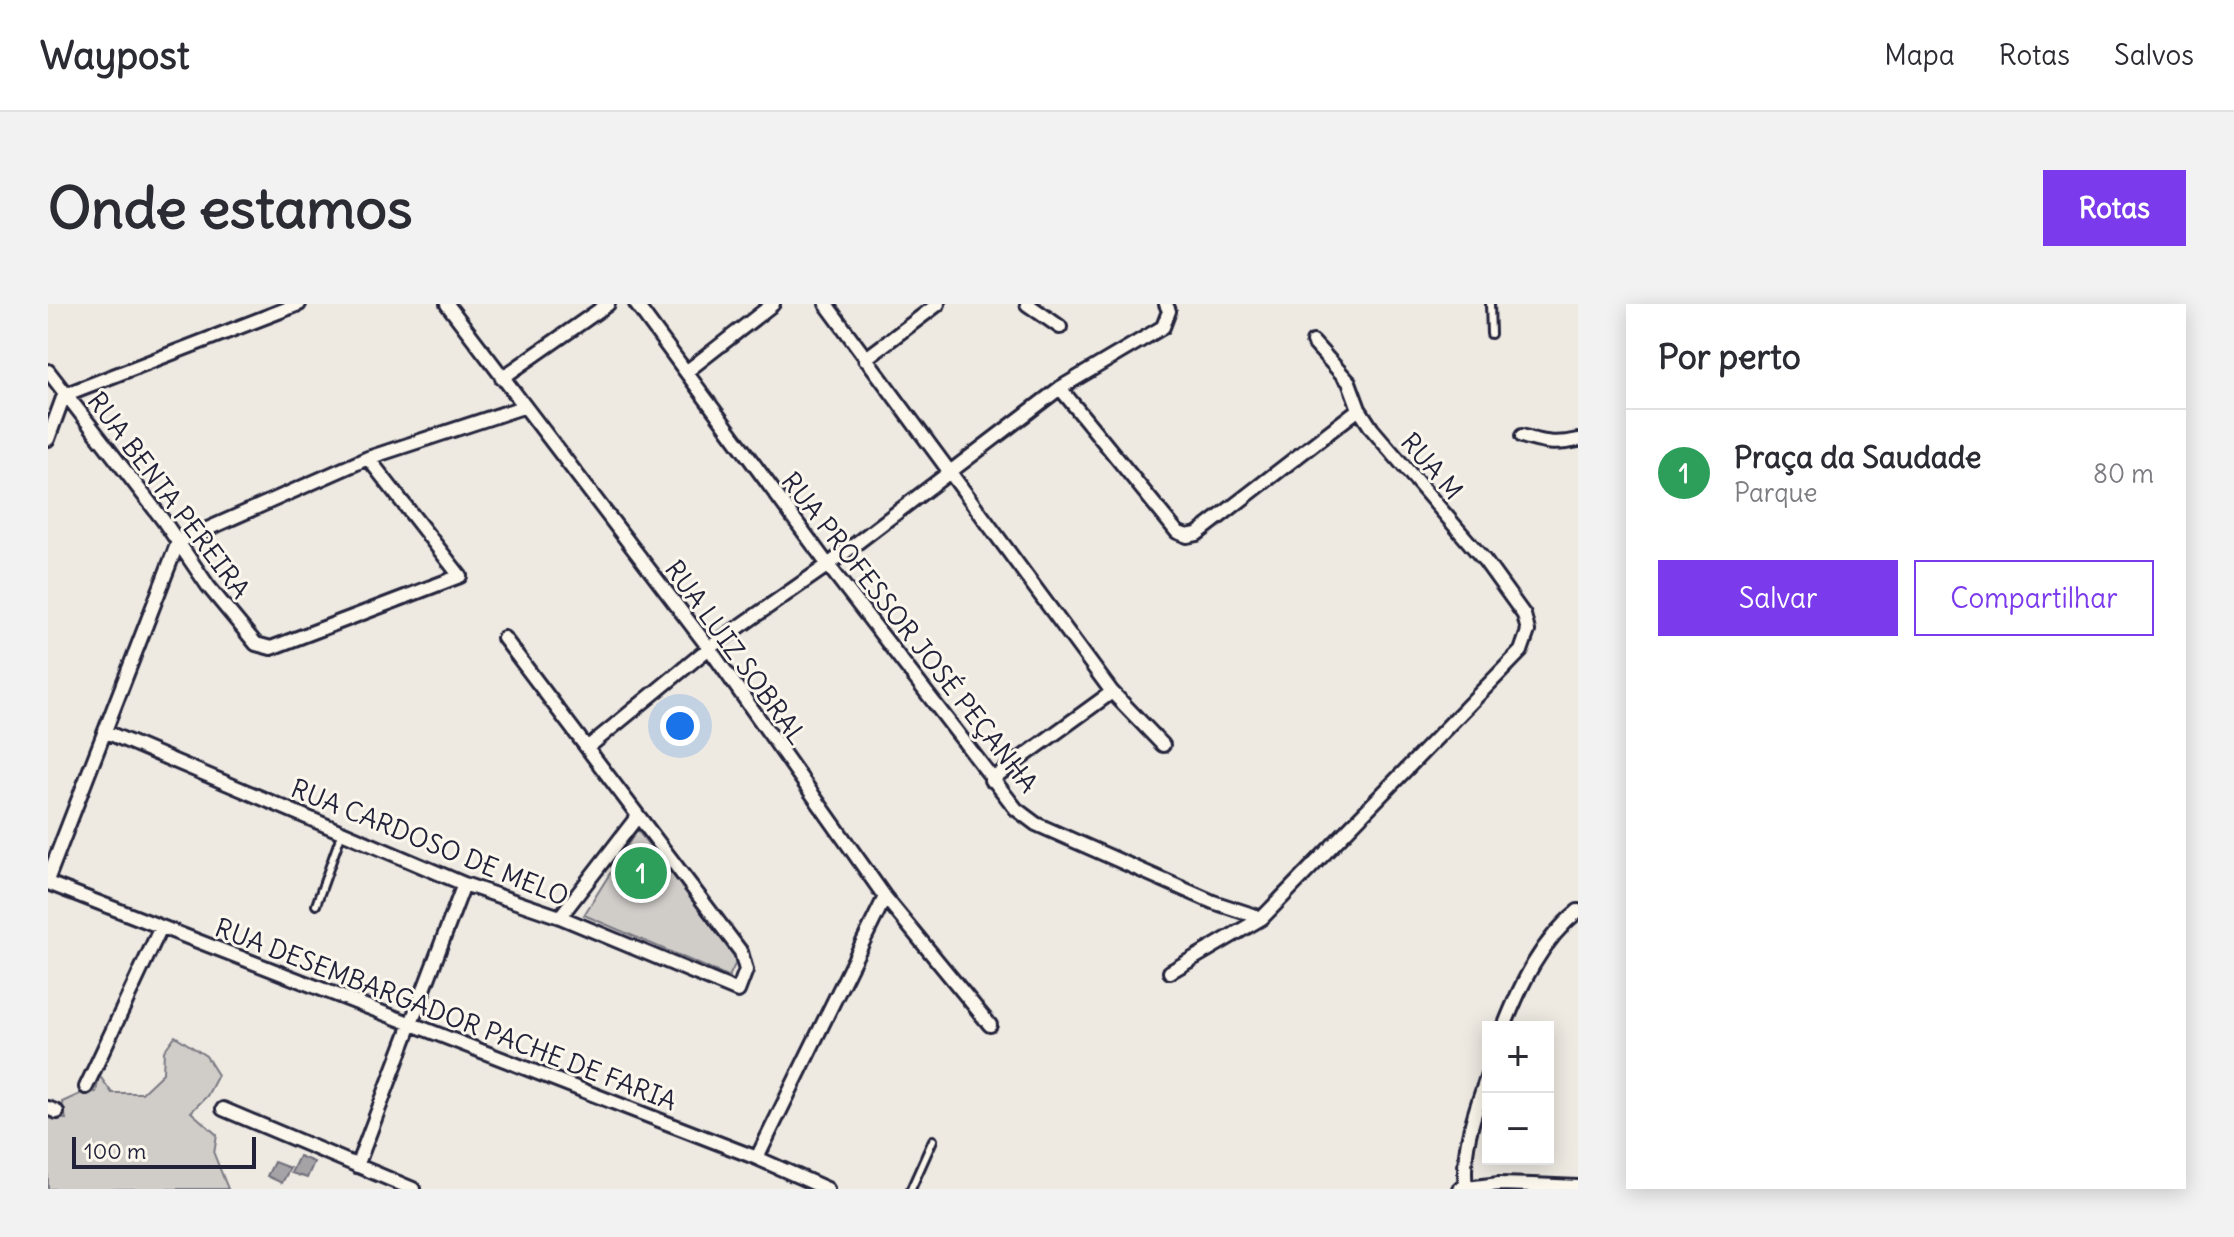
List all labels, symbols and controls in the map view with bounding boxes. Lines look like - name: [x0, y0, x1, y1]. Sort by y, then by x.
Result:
- text: Waypost: [40, 32, 190, 79]
- text: Mapa: [1884, 37, 1955, 73]
- text: Rotas: [1999, 37, 2070, 73]
- text: Salvos: [2114, 37, 2194, 73]
- button: Rotas: [2043, 170, 2186, 246]
- text: Onde estamos: [48, 173, 413, 243]
- text: Por perto: [1658, 335, 1801, 378]
- street label: RUA BENTA PEREIRA: [81, 385, 257, 605]
- street label: RUA M: [1394, 426, 1470, 506]
- text: Praça da Saudade: [1734, 438, 1982, 476]
- text: 1: [1679, 457, 1689, 490]
- text: 80 m: [2093, 457, 2154, 490]
- street label: RUA PROFESSOR JOSÉ PEÇANHA: [775, 465, 1046, 799]
- text: Parque: [1734, 476, 1818, 509]
- street label: RUA LUIZ SOBRAL: [658, 553, 814, 751]
- button: Salvar: [1658, 560, 1898, 636]
- button: Compartilhar: [1914, 560, 2154, 636]
- your location: [660, 706, 700, 746]
- street label: RUA CARDOSO DE MELO: [286, 771, 574, 913]
- pin: 1: [615, 843, 667, 903]
- street label: RUA DESEMBARGADOR PACHE DE FARIA: [211, 910, 681, 1118]
- map controls: [1482, 1021, 1554, 1165]
- button: +: [1482, 1021, 1554, 1093]
- button: −: [1482, 1093, 1554, 1165]
- scale bar: [72, 1133, 256, 1169]
- text: 100 m: [84, 1137, 146, 1165]

